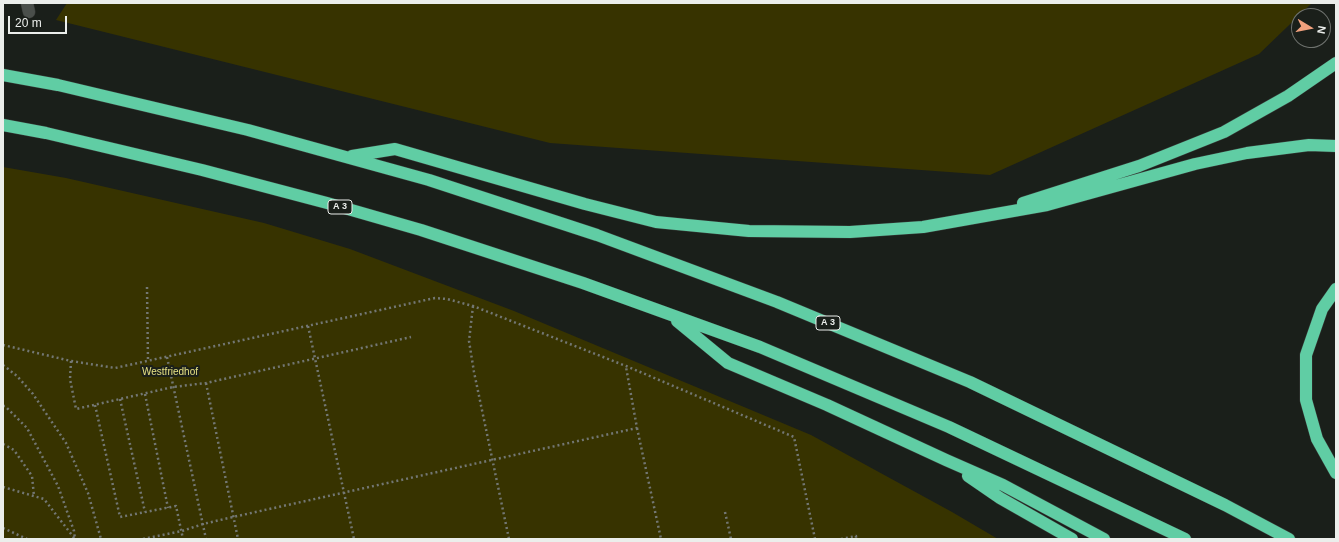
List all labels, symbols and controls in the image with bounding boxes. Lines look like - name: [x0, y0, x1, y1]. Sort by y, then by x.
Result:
- scale bar: [10, 8, 69, 34]
- north arrow: [1291, 8, 1331, 48]
- text: 20 m: [15, 16, 42, 30]
- text: N: [1315, 25, 1328, 35]
- road number: A 3: [328, 200, 352, 214]
- road number: A 3: [816, 316, 840, 330]
- park label: Westfriedhof: [142, 366, 198, 378]

